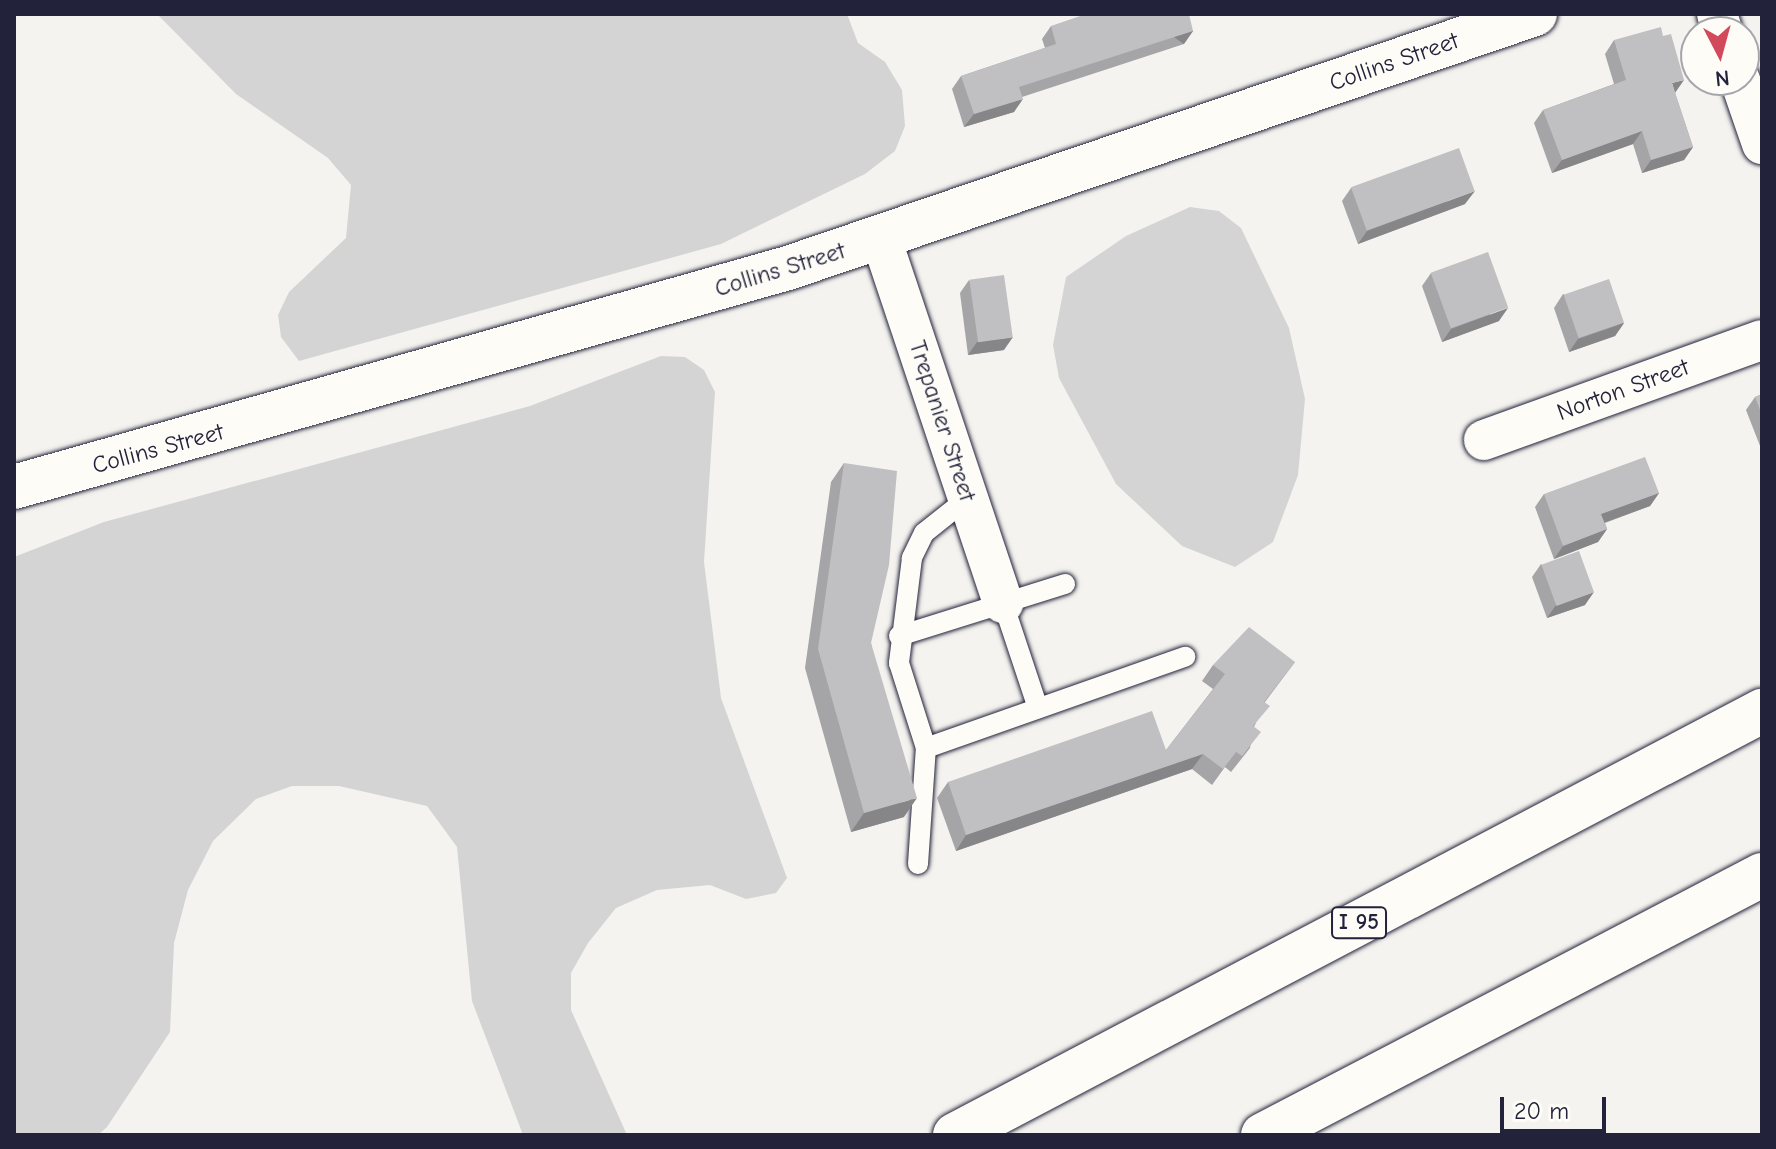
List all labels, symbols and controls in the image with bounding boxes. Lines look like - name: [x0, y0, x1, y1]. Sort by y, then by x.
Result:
- north arrow: [1680, 16, 1760, 96]
- street label: Collins Street: [1326, 26, 1462, 98]
- text: N: [1714, 64, 1731, 92]
- street label: Collins Street: [711, 237, 849, 303]
- street label: Trepanier Street: [902, 337, 982, 505]
- street label: Norton Street: [1553, 353, 1693, 427]
- street label: Collins Street: [89, 418, 227, 480]
- road number: I 95: [1331, 905, 1387, 941]
- scale bar: [1504, 1081, 1610, 1131]
- text: 20 m: [1514, 1097, 1569, 1125]

